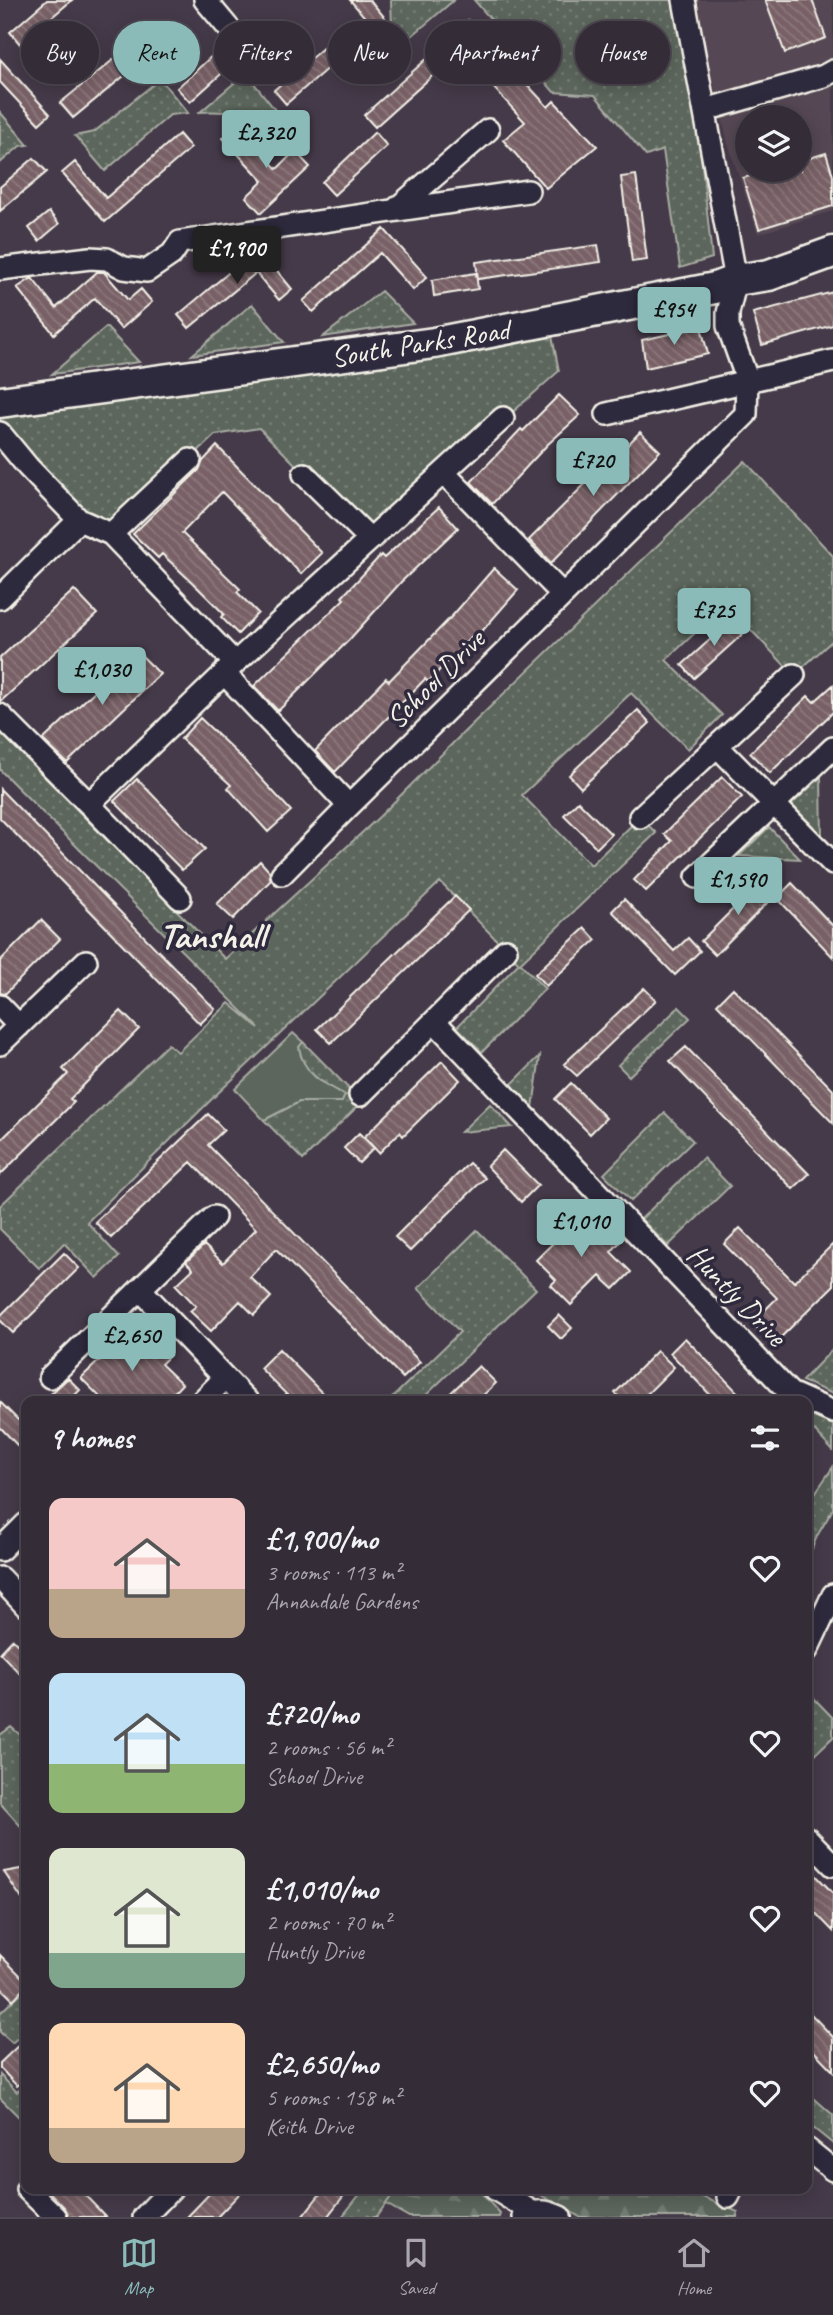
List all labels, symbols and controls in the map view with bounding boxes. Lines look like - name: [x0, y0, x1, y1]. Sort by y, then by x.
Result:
- chip: Buy: [21, 21, 99, 84]
- chip: Rent: [113, 21, 200, 84]
- chip: Filters: [214, 21, 314, 84]
- chip: New: [328, 21, 411, 84]
- chip: Apartment: [425, 21, 561, 84]
- chip: House: [575, 21, 670, 84]
- map controls: [735, 105, 812, 182]
- button: layers: [735, 105, 812, 182]
- pin: £2,320: [209, 110, 323, 170]
- text: £2,320: [238, 118, 294, 147]
- pin: £1,900: [180, 226, 294, 286]
- text: £1,900: [209, 234, 265, 263]
- pin: £954: [633, 288, 715, 347]
- text: £954: [654, 295, 694, 324]
- street label: South Parks Road: [328, 309, 516, 376]
- pin: £720: [552, 438, 634, 498]
- text: £720: [572, 446, 614, 475]
- pin: £725: [673, 588, 755, 648]
- text: £725: [694, 596, 734, 625]
- street label: School Drive: [377, 620, 494, 737]
- pin: £1,030: [45, 648, 159, 707]
- text: £1,030: [74, 655, 130, 684]
- pin: £1,590: [681, 858, 795, 917]
- text: £1,590: [710, 865, 766, 894]
- district label: Tanshall: [159, 912, 271, 959]
- pin: £1,010: [524, 1200, 638, 1259]
- text: £1,010: [553, 1207, 609, 1236]
- street label: Huntly Drive: [679, 1236, 796, 1356]
- pin: £2,650: [75, 1314, 189, 1373]
- text: £2,650: [104, 1321, 160, 1350]
- text: 9 homes: [49, 1419, 133, 1457]
- icon: filters: [746, 1419, 784, 1457]
- text: £1,900/mo: [266, 1520, 378, 1558]
- icon: home: [105, 1526, 189, 1610]
- icon: heart: [746, 1549, 784, 1587]
- text: 3 rooms · 113 m²: [266, 1558, 401, 1587]
- text: Annandale Gardens: [266, 1587, 418, 1616]
- text: £720/mo: [266, 1695, 358, 1733]
- icon: home: [105, 1701, 189, 1785]
- icon: heart: [746, 1724, 784, 1762]
- text: 2 rooms · 56 m²: [266, 1733, 390, 1762]
- text: School Drive: [266, 1762, 362, 1791]
- text: £1,010/mo: [266, 1870, 378, 1908]
- icon: home: [105, 1876, 189, 1960]
- icon: heart: [746, 1899, 784, 1937]
- text: 2 rooms · 70 m²: [266, 1908, 390, 1937]
- text: Huntly Drive: [266, 1937, 364, 1966]
- text: £2,650/mo: [266, 2045, 378, 2083]
- icon: home: [105, 2051, 189, 2135]
- icon: heart: [746, 2074, 784, 2112]
- text: 5 rooms · 158 m²: [266, 2083, 401, 2112]
- text: Keith Drive: [266, 2112, 353, 2141]
- tab: Map: [120, 2234, 158, 2300]
- tab: Saved: [397, 2234, 435, 2300]
- tab: Home: [675, 2234, 713, 2300]

